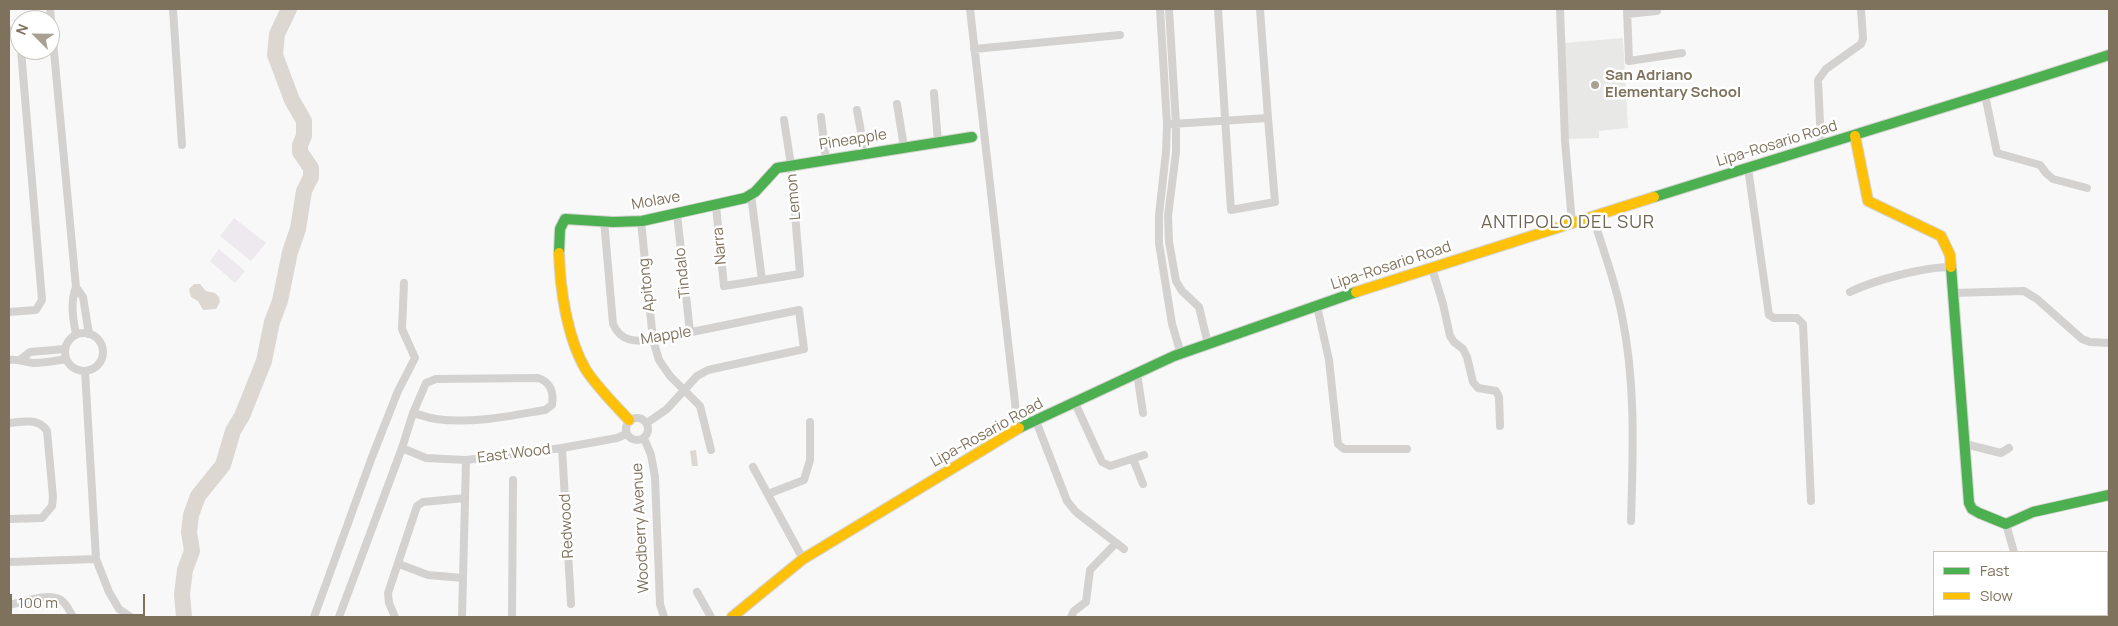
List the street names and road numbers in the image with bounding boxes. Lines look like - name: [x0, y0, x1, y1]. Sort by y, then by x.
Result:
- street label: Lipa-Rosario Road: [1714, 117, 1840, 171]
- street label: Pineapple: [818, 126, 888, 154]
- street label: Lemon: [783, 173, 805, 221]
- street label: Molave: [630, 188, 682, 214]
- street label: Narra: [709, 227, 731, 265]
- street label: Lipa-Rosario Road: [1329, 238, 1453, 294]
- street label: Tindalo: [671, 247, 695, 299]
- street label: Apitong: [635, 257, 659, 313]
- street label: Mapple: [639, 323, 693, 349]
- street label: Lipa-Rosario Road: [928, 395, 1046, 471]
- street label: East Wood: [476, 441, 552, 467]
- street label: Woodberry Avenue: [629, 462, 653, 594]
- street label: Redwood: [556, 493, 578, 559]

